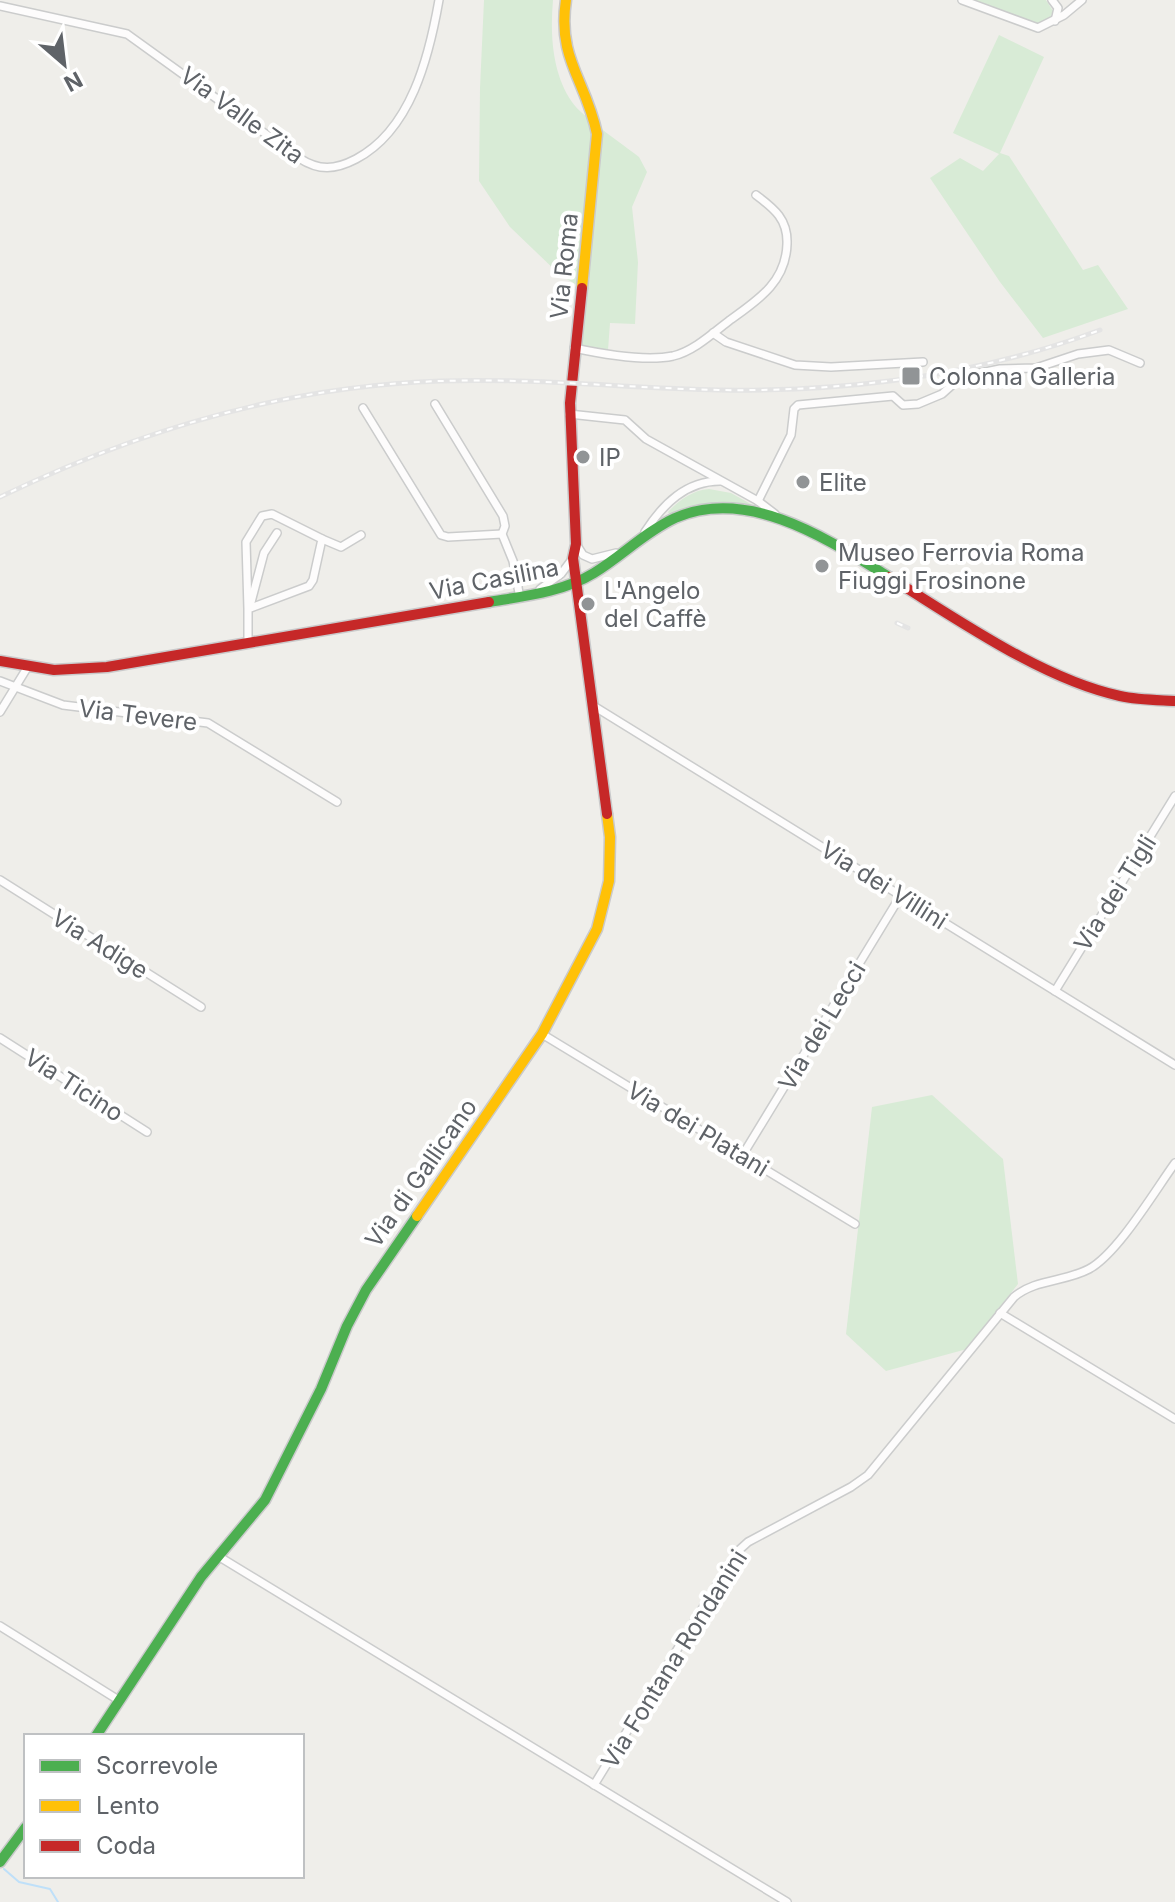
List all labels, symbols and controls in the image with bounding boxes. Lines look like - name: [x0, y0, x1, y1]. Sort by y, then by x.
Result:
- north arrow: [24, 24, 104, 104]
- street label: Via Valle Zita: [174, 60, 310, 170]
- text: N: [60, 66, 87, 97]
- street label: Via Roma: [544, 211, 584, 321]
- place label: Colonna Galleria: [929, 362, 1115, 391]
- marker: Colonna Galleria: [900, 365, 922, 387]
- place label: IP: [599, 443, 621, 472]
- marker: IP: [574, 448, 592, 466]
- place label: Elite: [819, 468, 867, 497]
- marker: Elite: [794, 473, 812, 491]
- place label: Museo Ferrovia Roma Fiuggi Frosinone: [838, 538, 1084, 595]
- street label: Via Casilina: [427, 552, 561, 606]
- marker: Museo Ferrovia Roma Fiuggi Frosinone: [813, 557, 831, 575]
- place label: L'Angelo del Caffè: [604, 576, 706, 633]
- marker: L'Angelo del Caffè: [579, 595, 597, 613]
- street label: Via Tevere: [77, 693, 199, 737]
- street label: Via dei Tigli: [1068, 830, 1162, 956]
- street label: Via dei Villini: [815, 835, 953, 935]
- street label: Via Adige: [46, 903, 154, 985]
- street label: Via dei Lecci: [772, 957, 872, 1095]
- street label: Via Ticino: [19, 1042, 129, 1128]
- street label: Via dei Platani: [622, 1075, 774, 1183]
- street label: Via di Gallicano: [359, 1093, 483, 1253]
- street label: Via Fontana Rondanini: [595, 1544, 753, 1774]
- legend: [24, 1734, 304, 1878]
- text: Scorrevole: [96, 1751, 218, 1780]
- text: Lento: [96, 1791, 160, 1820]
- text: Coda: [96, 1831, 156, 1860]

